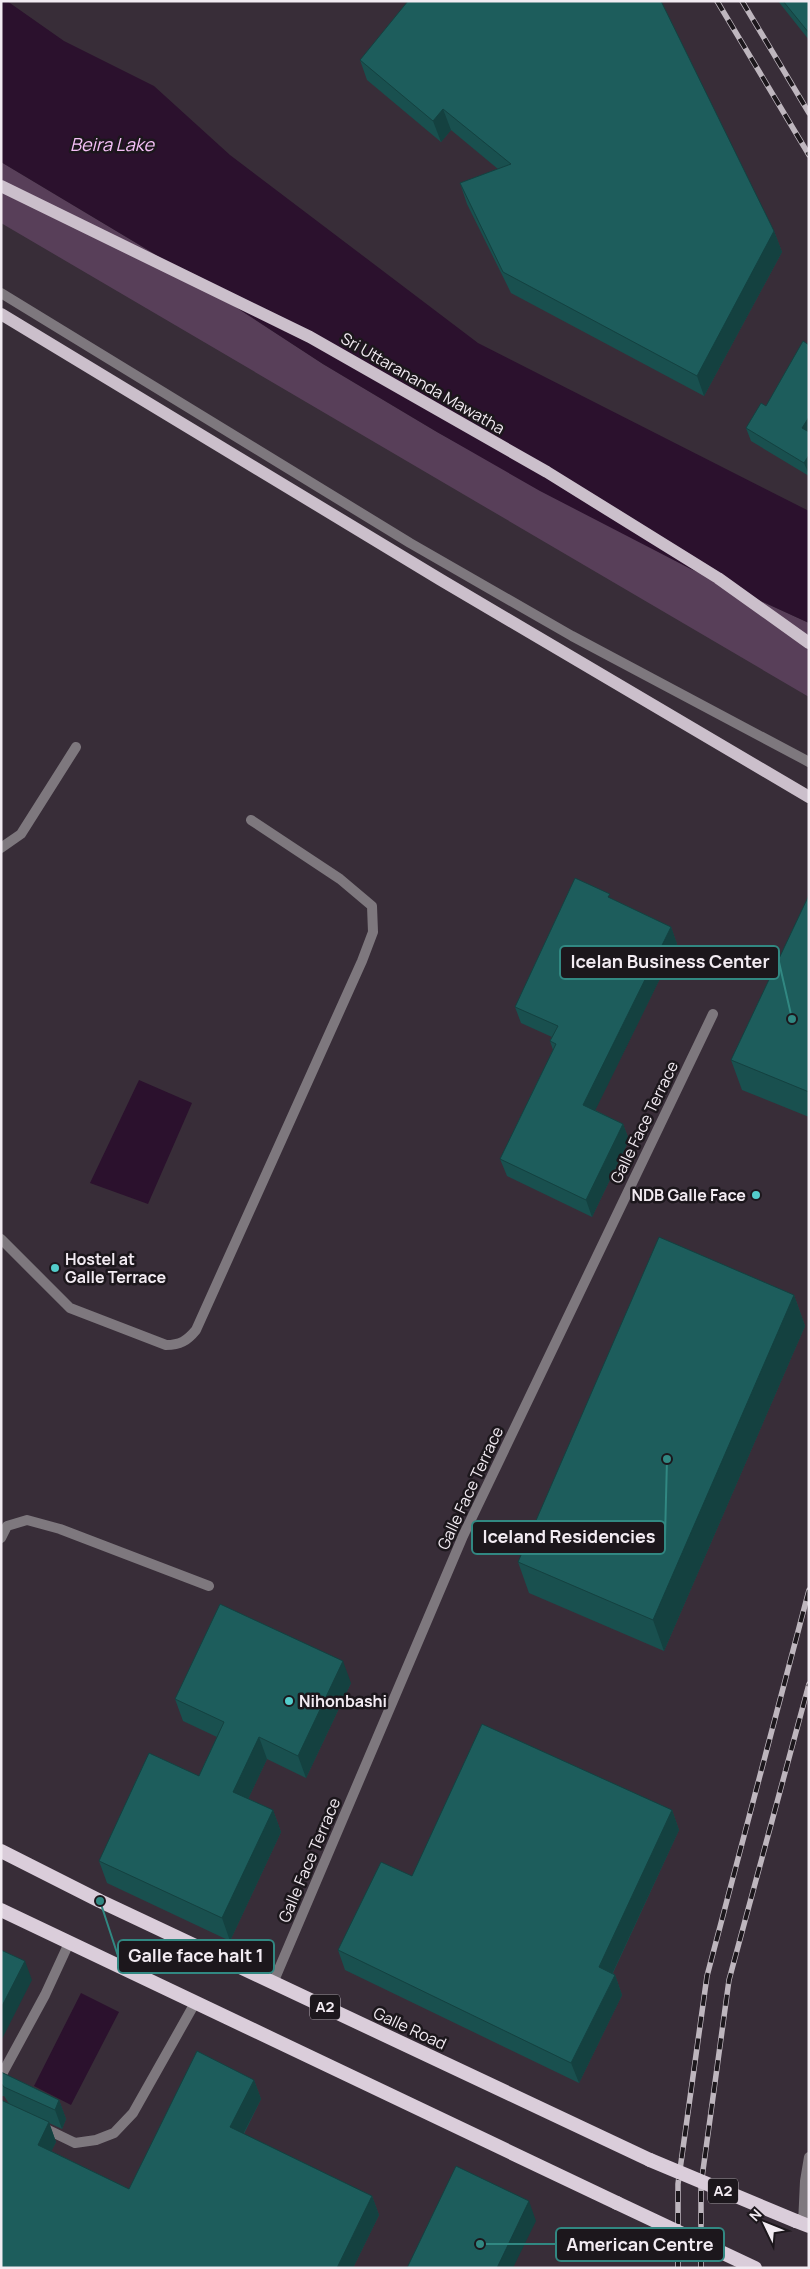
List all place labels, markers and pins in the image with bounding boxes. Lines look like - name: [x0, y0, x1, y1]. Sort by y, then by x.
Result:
- callout: Icelan Business Center: [560, 946, 779, 979]
- place label: NDB Galle Face: [631, 1184, 746, 1206]
- marker: NDB Galle Face: [750, 1189, 762, 1201]
- place label: Hostel at Galle Terrace: [65, 1248, 167, 1288]
- marker: Hostel at Galle Terrace: [49, 1262, 61, 1274]
- callout: Iceland Residencies: [472, 1521, 665, 1554]
- place label: Nihonbashi: [299, 1690, 387, 1712]
- marker: Nihonbashi: [283, 1695, 295, 1707]
- callout: Galle face halt 1: [118, 1940, 274, 1973]
- callout: American Centre: [556, 2228, 724, 2261]

